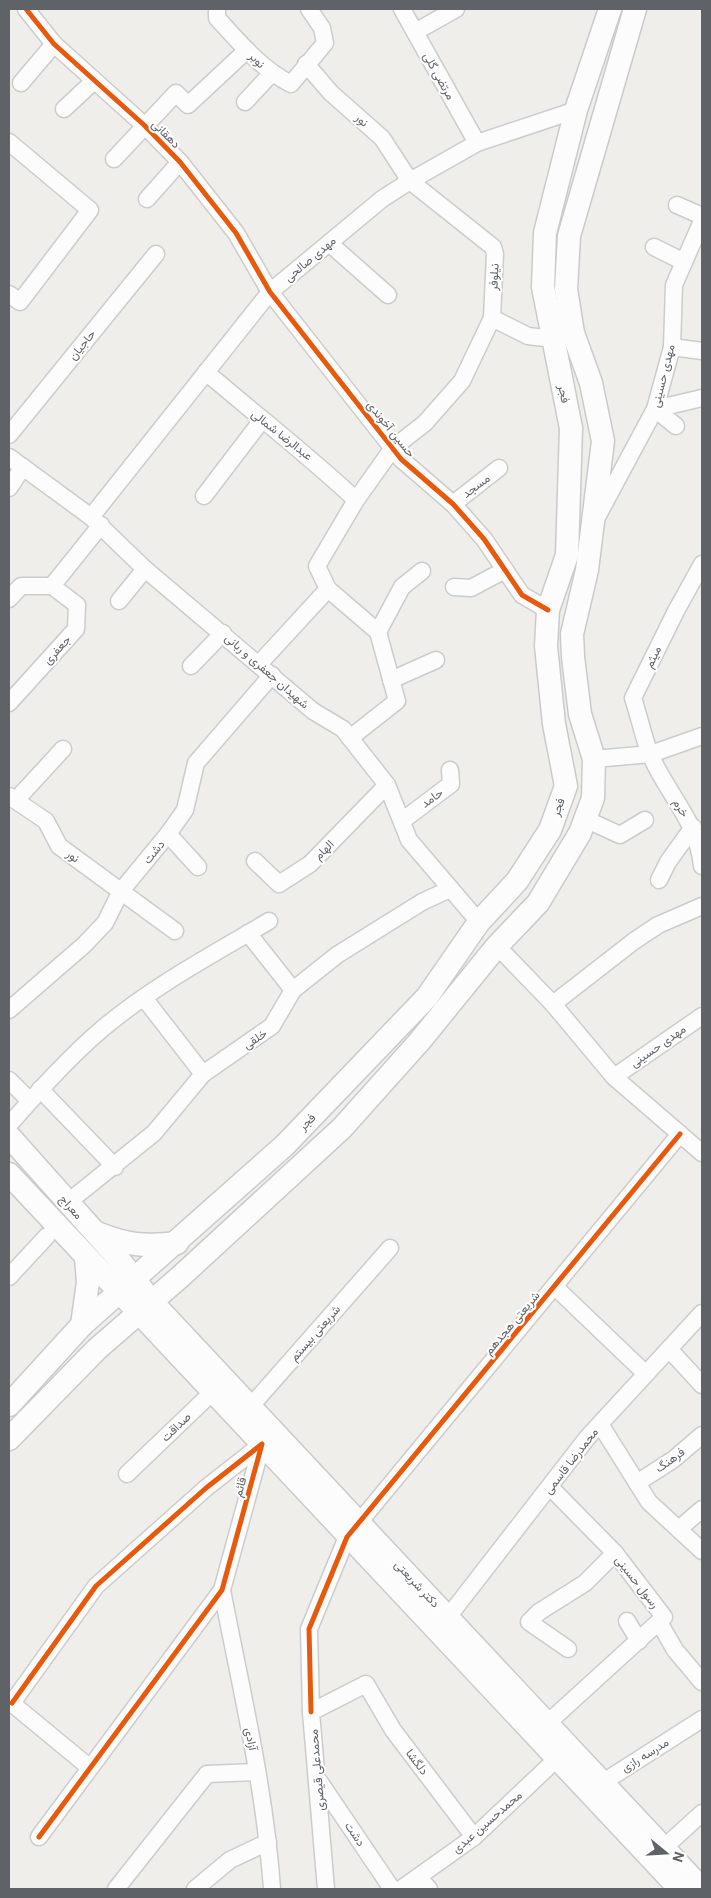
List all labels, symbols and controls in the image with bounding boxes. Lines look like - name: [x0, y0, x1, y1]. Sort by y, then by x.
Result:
- street label: نوبر: [245, 48, 268, 72]
- street label: مرتضی گلی: [419, 50, 458, 103]
- street label: نور: [351, 110, 371, 130]
- street label: دهقانی: [148, 117, 183, 152]
- street label: مهدی صالحی: [281, 233, 339, 285]
- street label: نیلوفر: [486, 263, 503, 292]
- street label: حاجیان: [66, 327, 98, 363]
- street label: مهدی حسینی: [648, 343, 679, 409]
- street label: فجر: [554, 383, 573, 405]
- street label: حسین آخوندی: [363, 398, 418, 461]
- street label: عبدالرضا شمالی: [248, 407, 315, 464]
- street label: مسجد: [459, 471, 493, 501]
- street label: شهیدان جعفری و ربانی: [221, 631, 312, 712]
- street label: جعفری: [40, 633, 74, 668]
- street label: میثم: [642, 644, 665, 671]
- street label: حامد: [418, 785, 446, 811]
- street label: فجر: [548, 796, 569, 819]
- street label: خرم: [669, 796, 692, 820]
- street label: دشت: [140, 837, 168, 867]
- street label: الهام: [311, 837, 338, 864]
- street label: نور: [62, 846, 82, 866]
- street label: مهدی حسینی: [628, 1022, 689, 1071]
- street label: خلقی: [240, 1026, 270, 1053]
- street label: فجر: [295, 1111, 319, 1135]
- street label: معراج: [55, 1192, 86, 1223]
- street label: شریعتی هجدهم: [481, 1288, 543, 1358]
- street label: شریعتی بیستم: [287, 1302, 344, 1365]
- street label: صداقت: [158, 1410, 194, 1444]
- street label: محمدرضا قاسمی: [541, 1425, 602, 1497]
- street label: فرهنگ: [653, 1445, 688, 1476]
- street label: قائم: [231, 1476, 250, 1499]
- street label: رسول حسینی: [611, 1553, 662, 1612]
- street label: دکتر شریعتی: [391, 1557, 443, 1611]
- street label: آزادی: [241, 1726, 260, 1753]
- street label: محمدعلی قیصری: [306, 1728, 329, 1811]
- street label: مدرسه رازی: [619, 1735, 672, 1776]
- street label: دلگشا: [403, 1746, 431, 1778]
- street label: محمدحسین عبدی: [449, 1788, 525, 1857]
- street label: دشت: [342, 1819, 368, 1849]
- north arrow: [641, 1828, 691, 1878]
- text: N: [669, 1850, 688, 1864]

